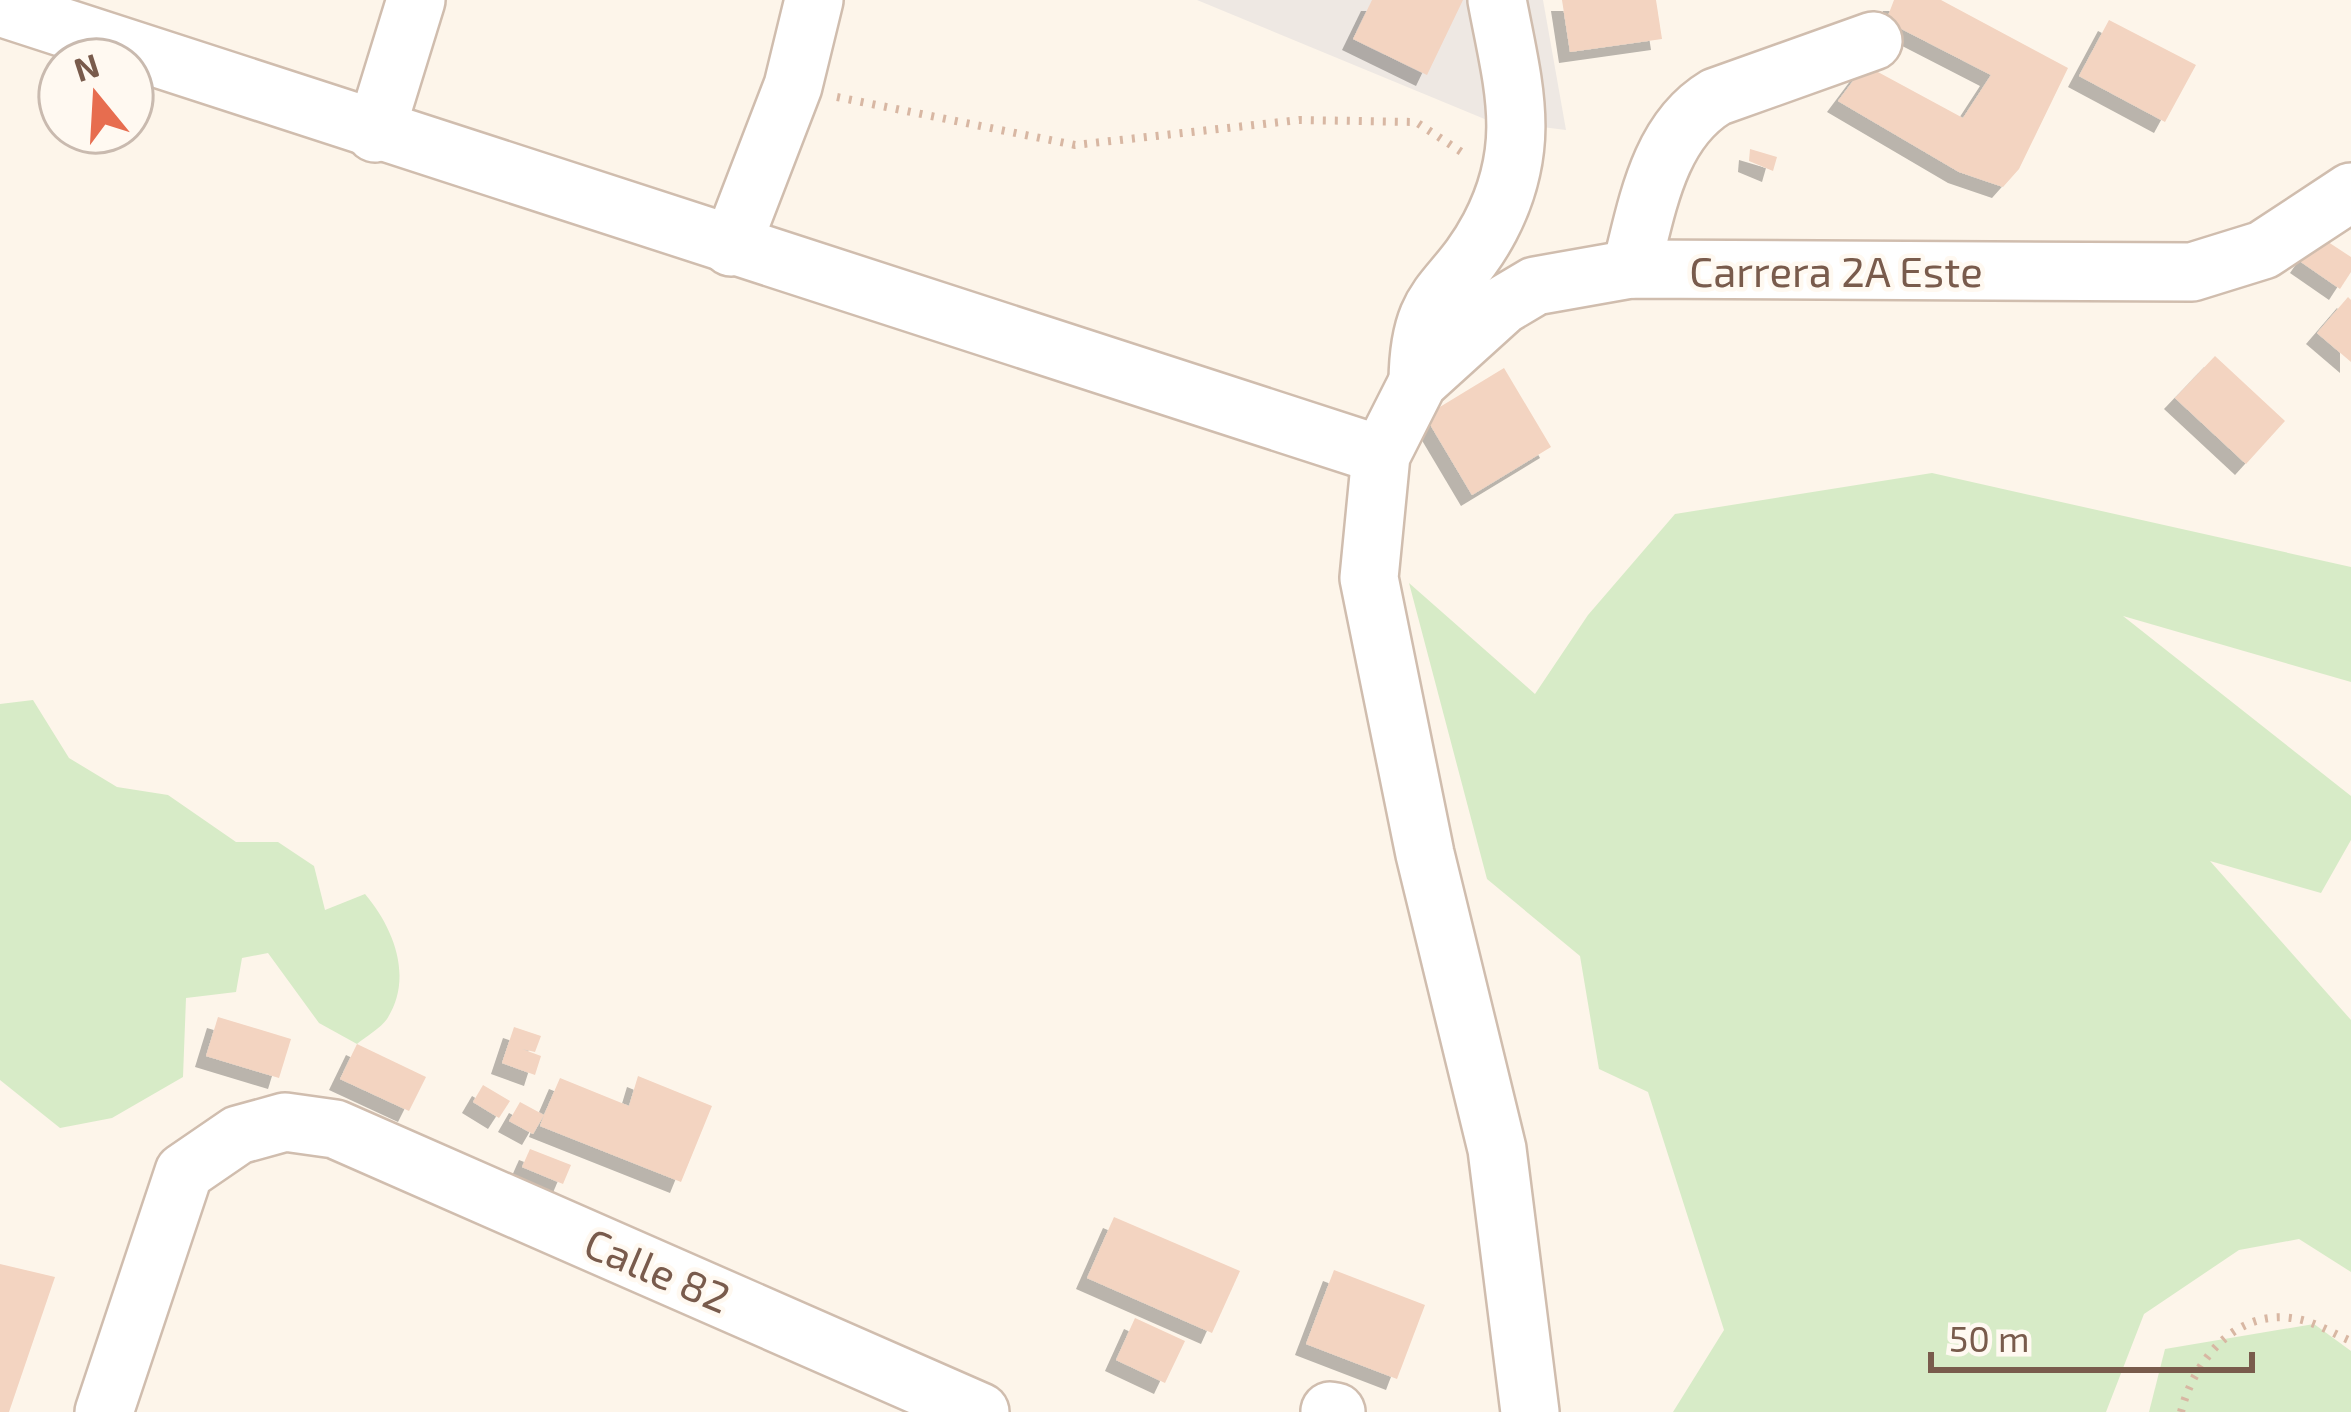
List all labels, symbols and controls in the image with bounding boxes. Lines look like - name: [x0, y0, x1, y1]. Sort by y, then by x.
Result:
- north arrow: [36, 36, 156, 156]
- text: N: [69, 44, 104, 89]
- street label: Carrera 2A Este: [1689, 245, 1983, 295]
- street label: Calle 82: [578, 1216, 738, 1322]
- scale bar: [1931, 1298, 2252, 1372]
- text: 50 m: [1949, 1316, 2030, 1359]

